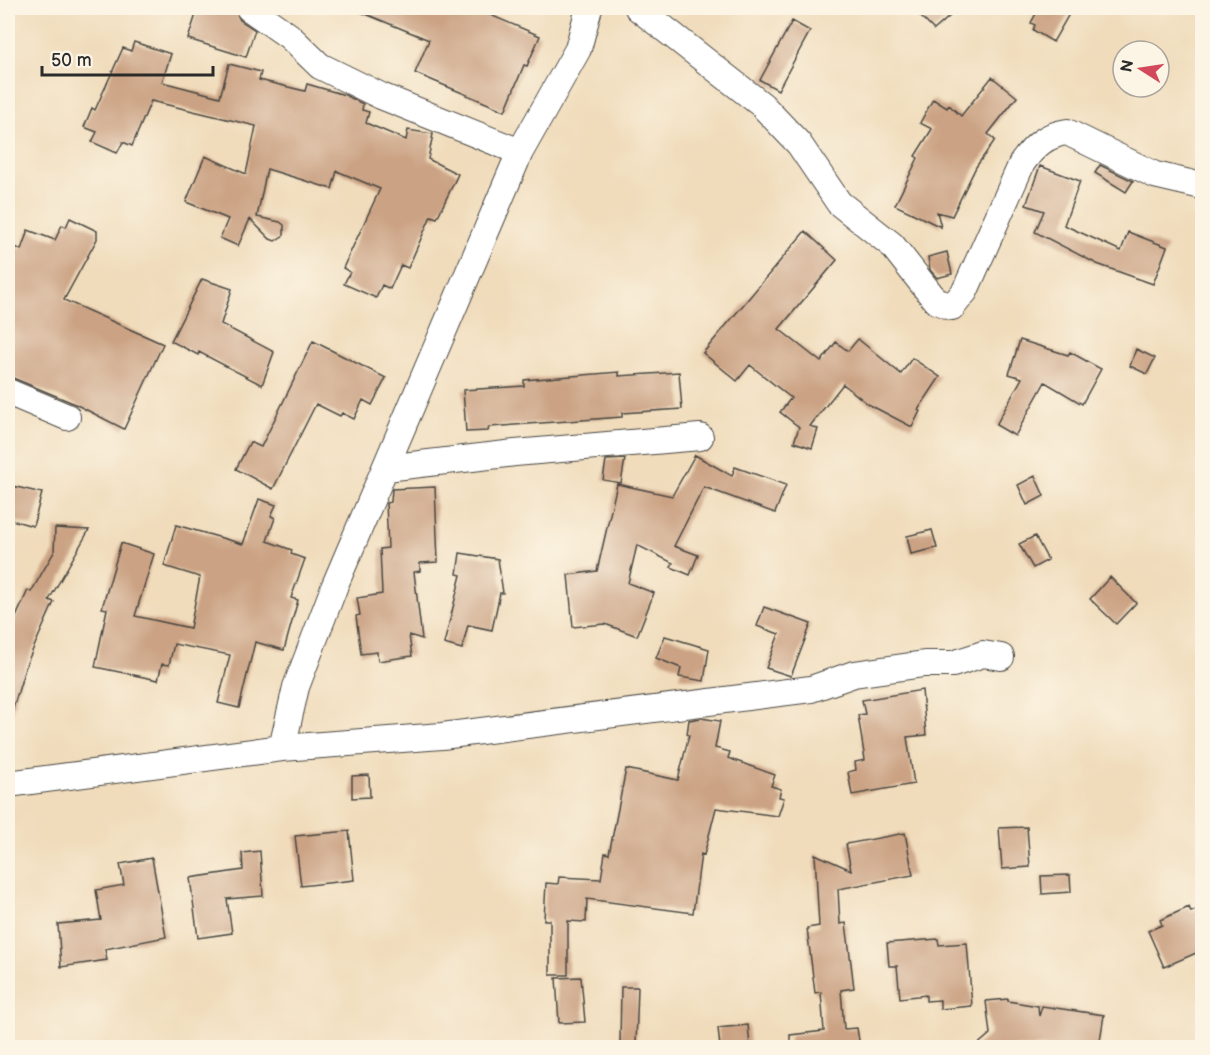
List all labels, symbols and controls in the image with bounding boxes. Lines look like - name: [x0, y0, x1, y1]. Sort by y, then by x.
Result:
- scale bar: [42, 39, 213, 77]
- north arrow: [1111, 39, 1171, 99]
- text: 50 m: [51, 50, 92, 71]
- text: N: [1117, 58, 1138, 74]

